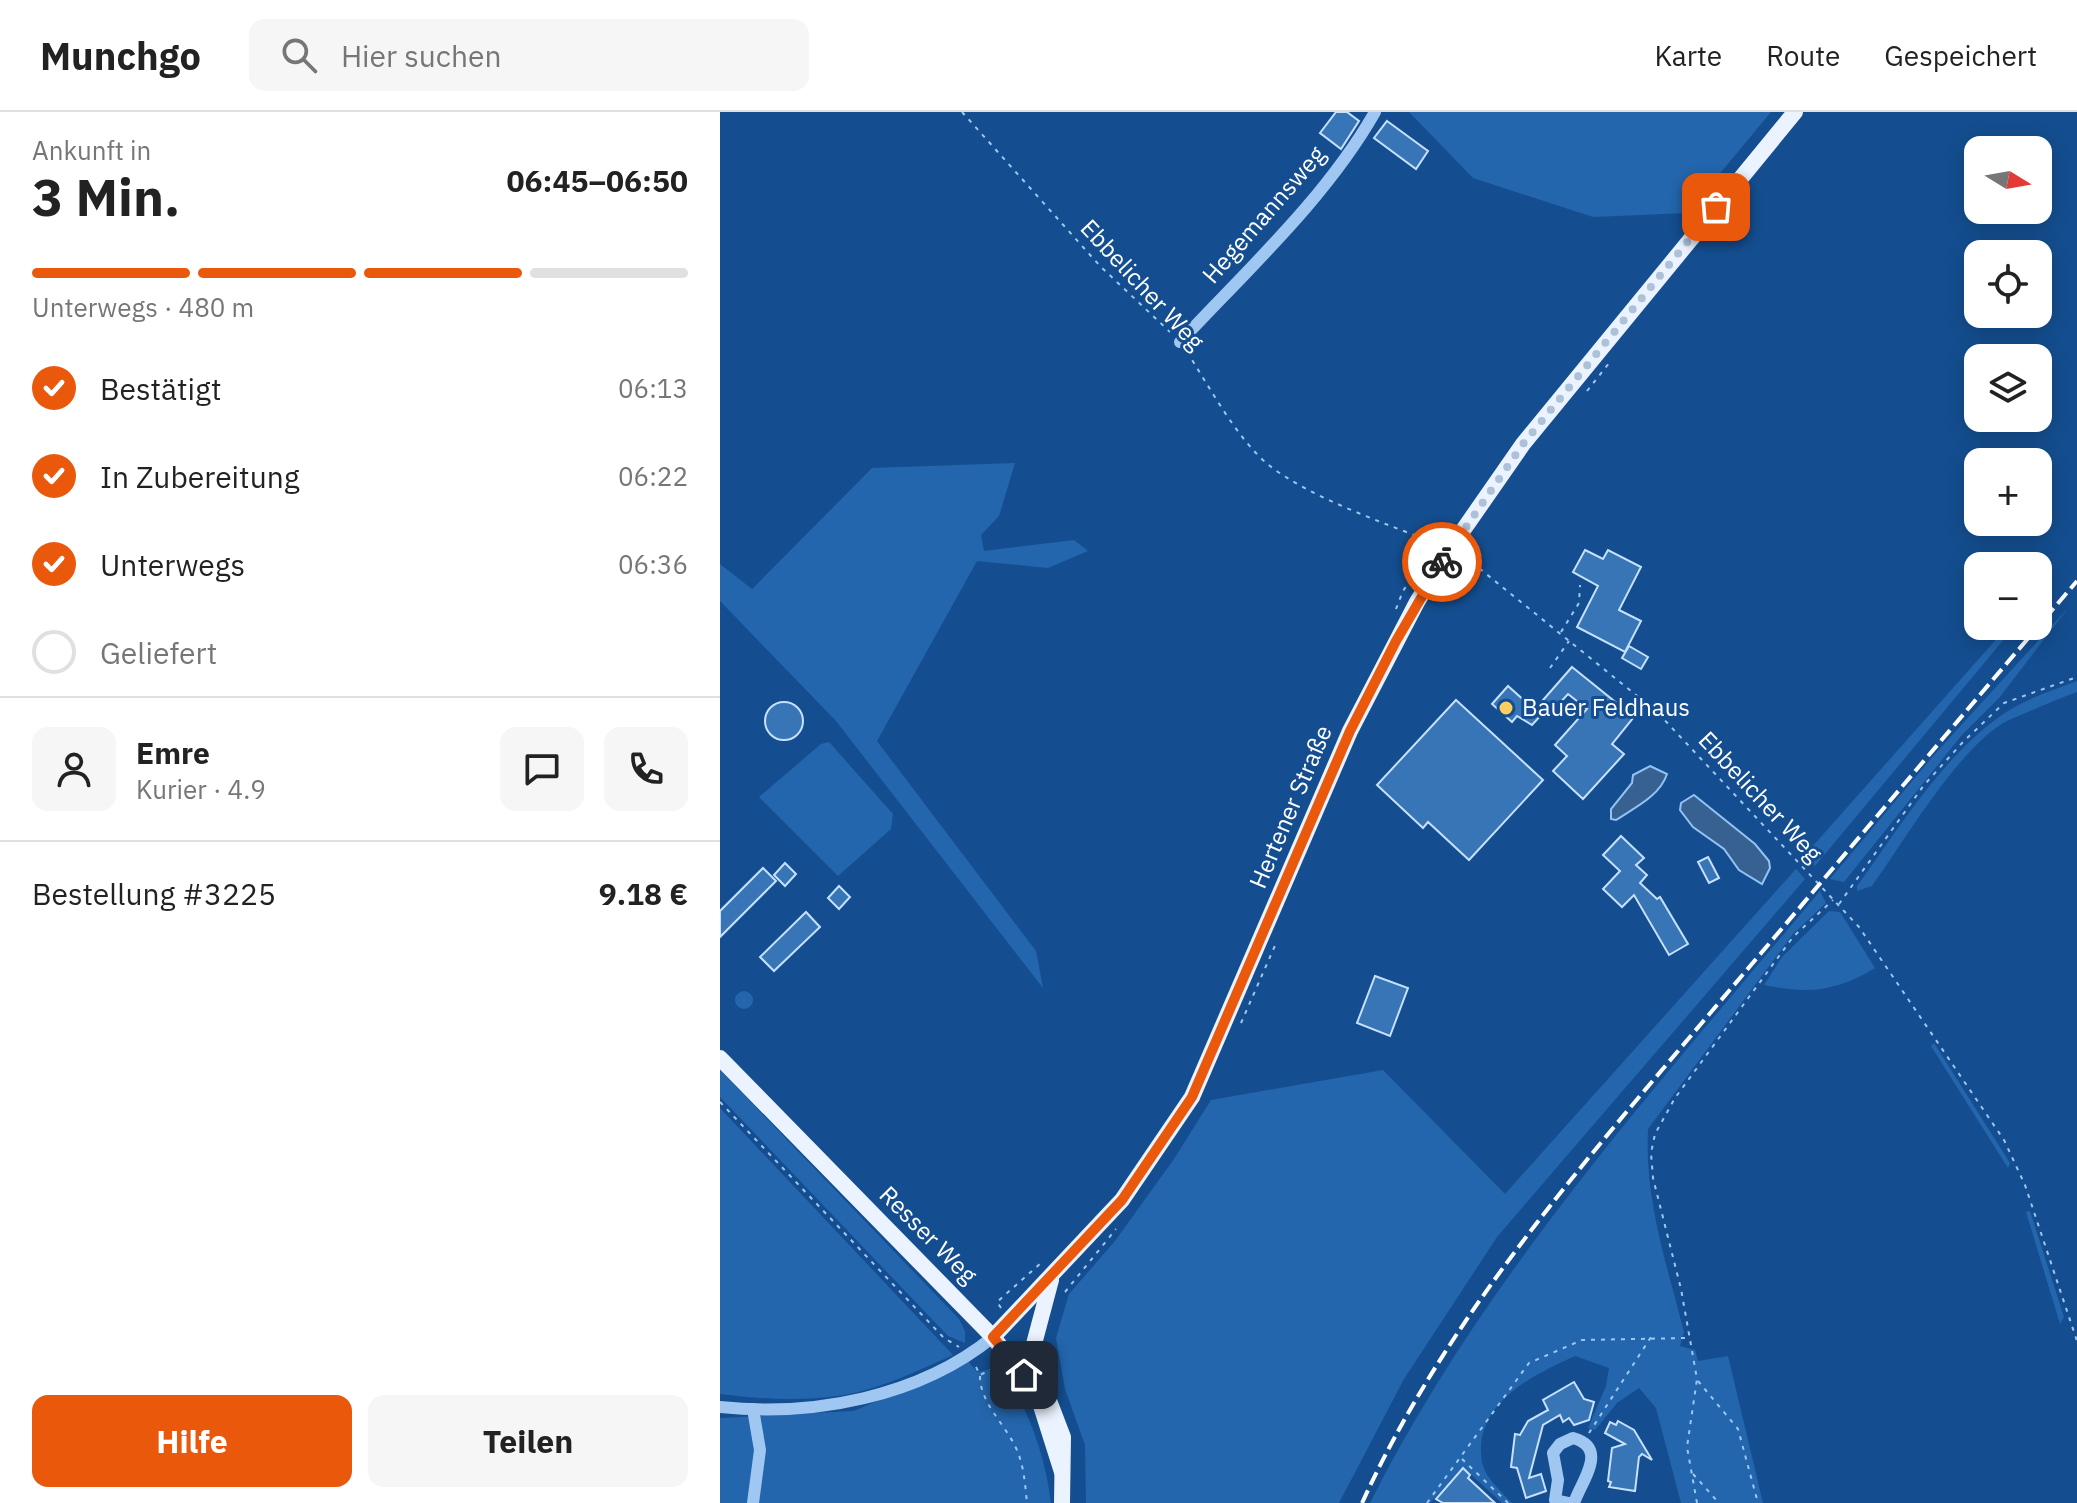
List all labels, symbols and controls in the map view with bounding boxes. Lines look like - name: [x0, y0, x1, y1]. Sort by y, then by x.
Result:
- search box: [249, 19, 809, 91]
- text: Munchgo: [40, 31, 201, 80]
- icon: search: [277, 33, 321, 77]
- text: Hier suchen: [341, 36, 501, 75]
- text: Karte: [1654, 37, 1722, 74]
- text: Route: [1766, 37, 1840, 74]
- text: Gespeichert: [1884, 37, 2037, 74]
- text: Ankunft in: [32, 133, 151, 167]
- north arrow: [1964, 136, 2052, 224]
- map controls: [1964, 136, 2052, 640]
- street label: Hegemannsweg: [1195, 139, 1332, 290]
- text: 06:45–06:50: [507, 161, 688, 200]
- text: 3 Min.: [32, 163, 180, 230]
- pin: [1682, 173, 1750, 241]
- icon: bag: [1694, 185, 1738, 229]
- street label: Ebbelicher Weg: [1074, 212, 1212, 357]
- button: locate: [1964, 240, 2052, 328]
- text: Unterwegs · 480 m: [32, 290, 254, 324]
- button: layers: [1964, 344, 2052, 432]
- icon: check: [32, 366, 76, 410]
- text: Bestätigt: [100, 369, 221, 408]
- text: 06:13: [618, 371, 688, 405]
- button: +: [1964, 448, 2052, 536]
- icon: check: [32, 454, 76, 498]
- text: In Zubereitung: [100, 457, 300, 496]
- text: 06:22: [618, 459, 688, 493]
- courier: [1402, 522, 1482, 602]
- icon: bike: [1420, 540, 1464, 584]
- icon: check: [32, 542, 76, 586]
- text: Unterwegs: [100, 545, 245, 584]
- text: 06:36: [618, 547, 688, 581]
- button: −: [1964, 552, 2052, 640]
- text: Geliefert: [100, 633, 217, 672]
- place label: Bauer Feldhaus: [1522, 691, 1690, 723]
- marker: Bauer Feldhaus: [1497, 699, 1515, 717]
- street label: Hertener Straße: [1241, 720, 1339, 893]
- street label: Ebbelicher Weg: [1692, 724, 1830, 869]
- button: person: [32, 727, 116, 811]
- button: chat: [500, 727, 584, 811]
- button: phone: [604, 727, 688, 811]
- text: Emre: [136, 733, 210, 772]
- text: Kurier · 4.9: [136, 772, 266, 806]
- text: Bestellung #3225: [32, 874, 276, 913]
- text: 9.18 €: [599, 874, 688, 913]
- street label: Resser Weg: [873, 1178, 985, 1290]
- pin: [990, 1341, 1058, 1409]
- icon: home: [1002, 1353, 1046, 1397]
- button: Hilfe: [32, 1395, 352, 1487]
- button: Teilen: [368, 1395, 688, 1487]

